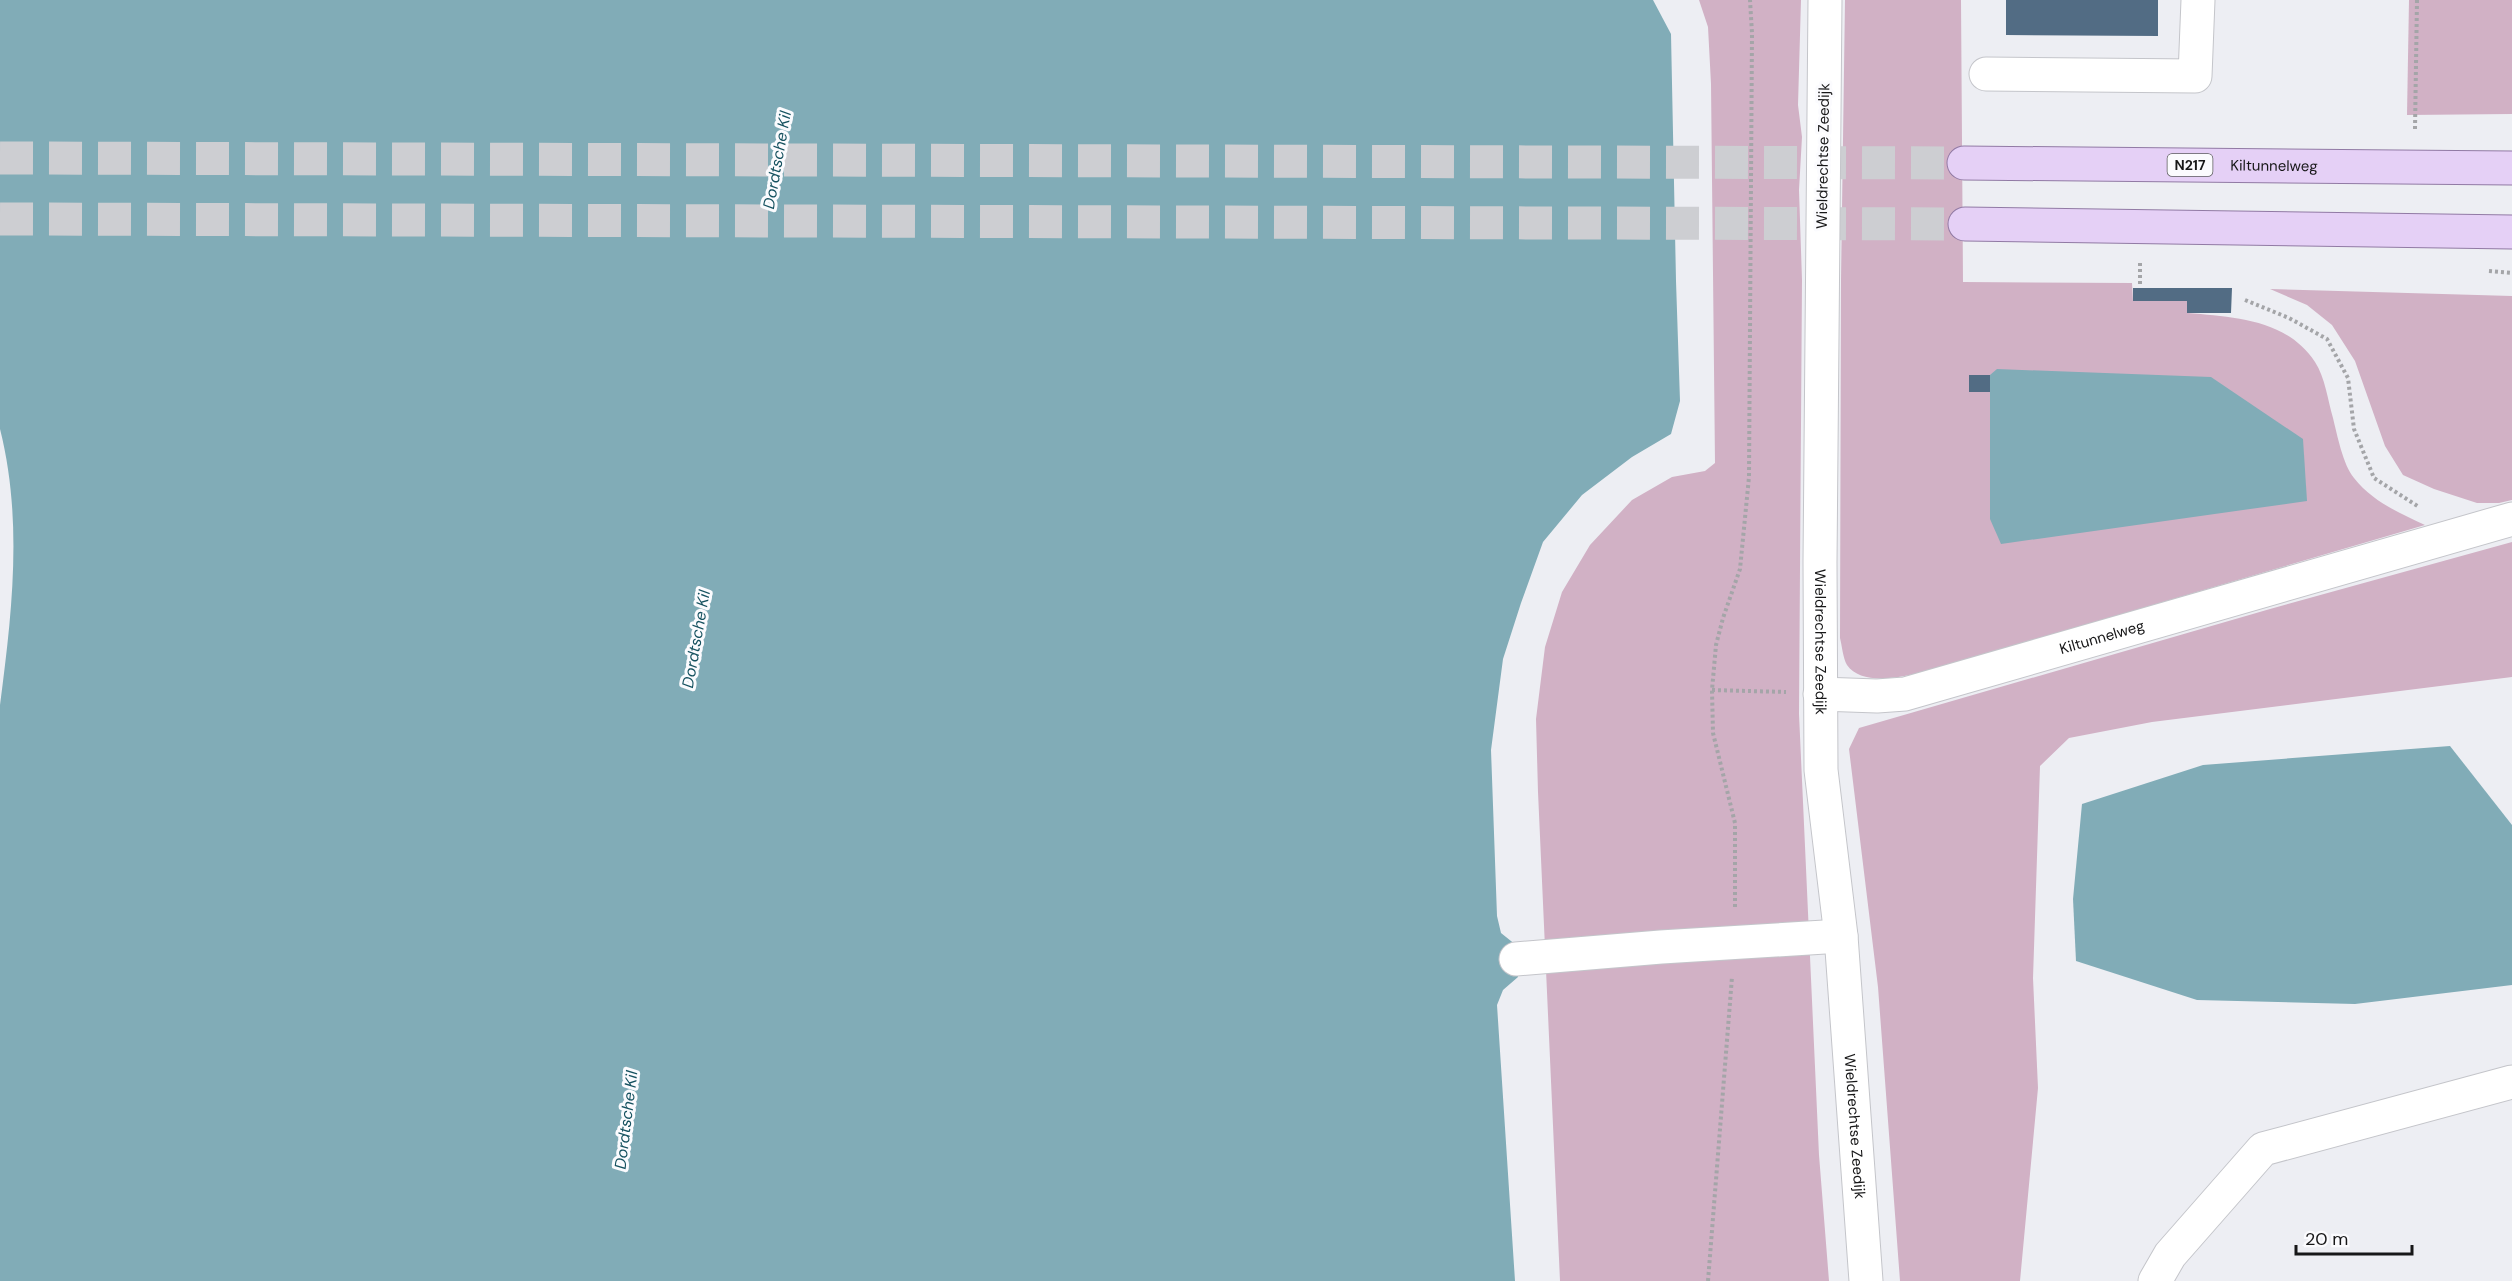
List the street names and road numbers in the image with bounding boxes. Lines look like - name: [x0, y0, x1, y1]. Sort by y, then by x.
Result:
- street label: Wieldrechtse Zeedijk: [1812, 83, 1834, 229]
- road number: N217: [2168, 154, 2212, 176]
- street label: Kiltunnelweg: [2230, 155, 2318, 176]
- street label: Wieldrechtse Zeedijk: [1810, 569, 1831, 715]
- street label: Kiltunnelweg: [2057, 616, 2147, 659]
- street label: Wieldrechtse Zeedijk: [1840, 1053, 1870, 1200]

